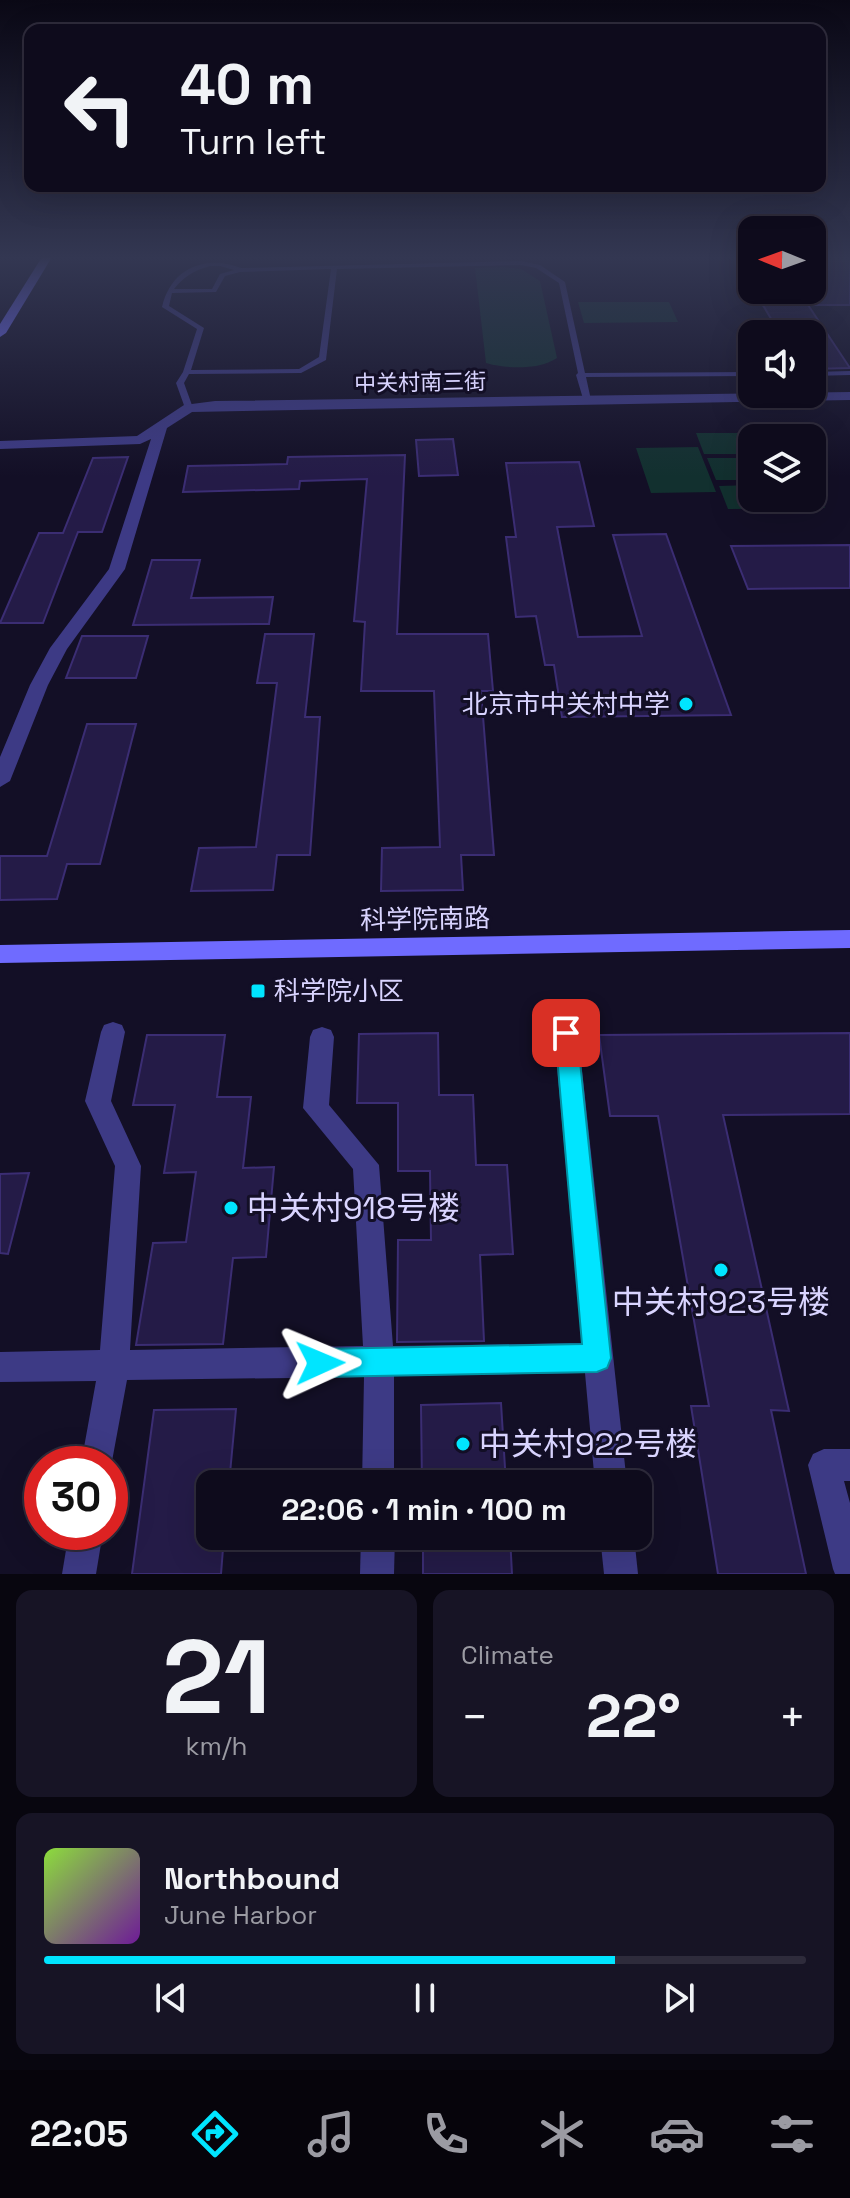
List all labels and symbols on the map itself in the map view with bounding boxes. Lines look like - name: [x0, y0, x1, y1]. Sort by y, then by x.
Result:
- north arrow: [738, 216, 826, 304]
- street label: 中关村南三街: [354, 367, 486, 397]
- place label: 北京市中关村中学: [462, 687, 670, 721]
- marker: 北京市中关村中学: [677, 695, 695, 713]
- street label: 科学院南路: [360, 901, 490, 937]
- place label: 科学院小区: [274, 974, 404, 1008]
- marker: 科学院小区: [249, 982, 267, 1000]
- pin: [532, 999, 600, 1067]
- place label: 中关村918号楼: [247, 1188, 460, 1228]
- marker: 中关村918号楼: [222, 1199, 240, 1217]
- marker: 中关村923号楼: [712, 1261, 730, 1279]
- place label: 中关村923号楼: [612, 1282, 830, 1322]
- position arrow: [278, 1321, 362, 1405]
- place label: 中关村922号楼: [479, 1424, 697, 1464]
- marker: 中关村922号楼: [454, 1435, 472, 1453]
- speed limit sign: 30: [24, 1446, 128, 1550]

